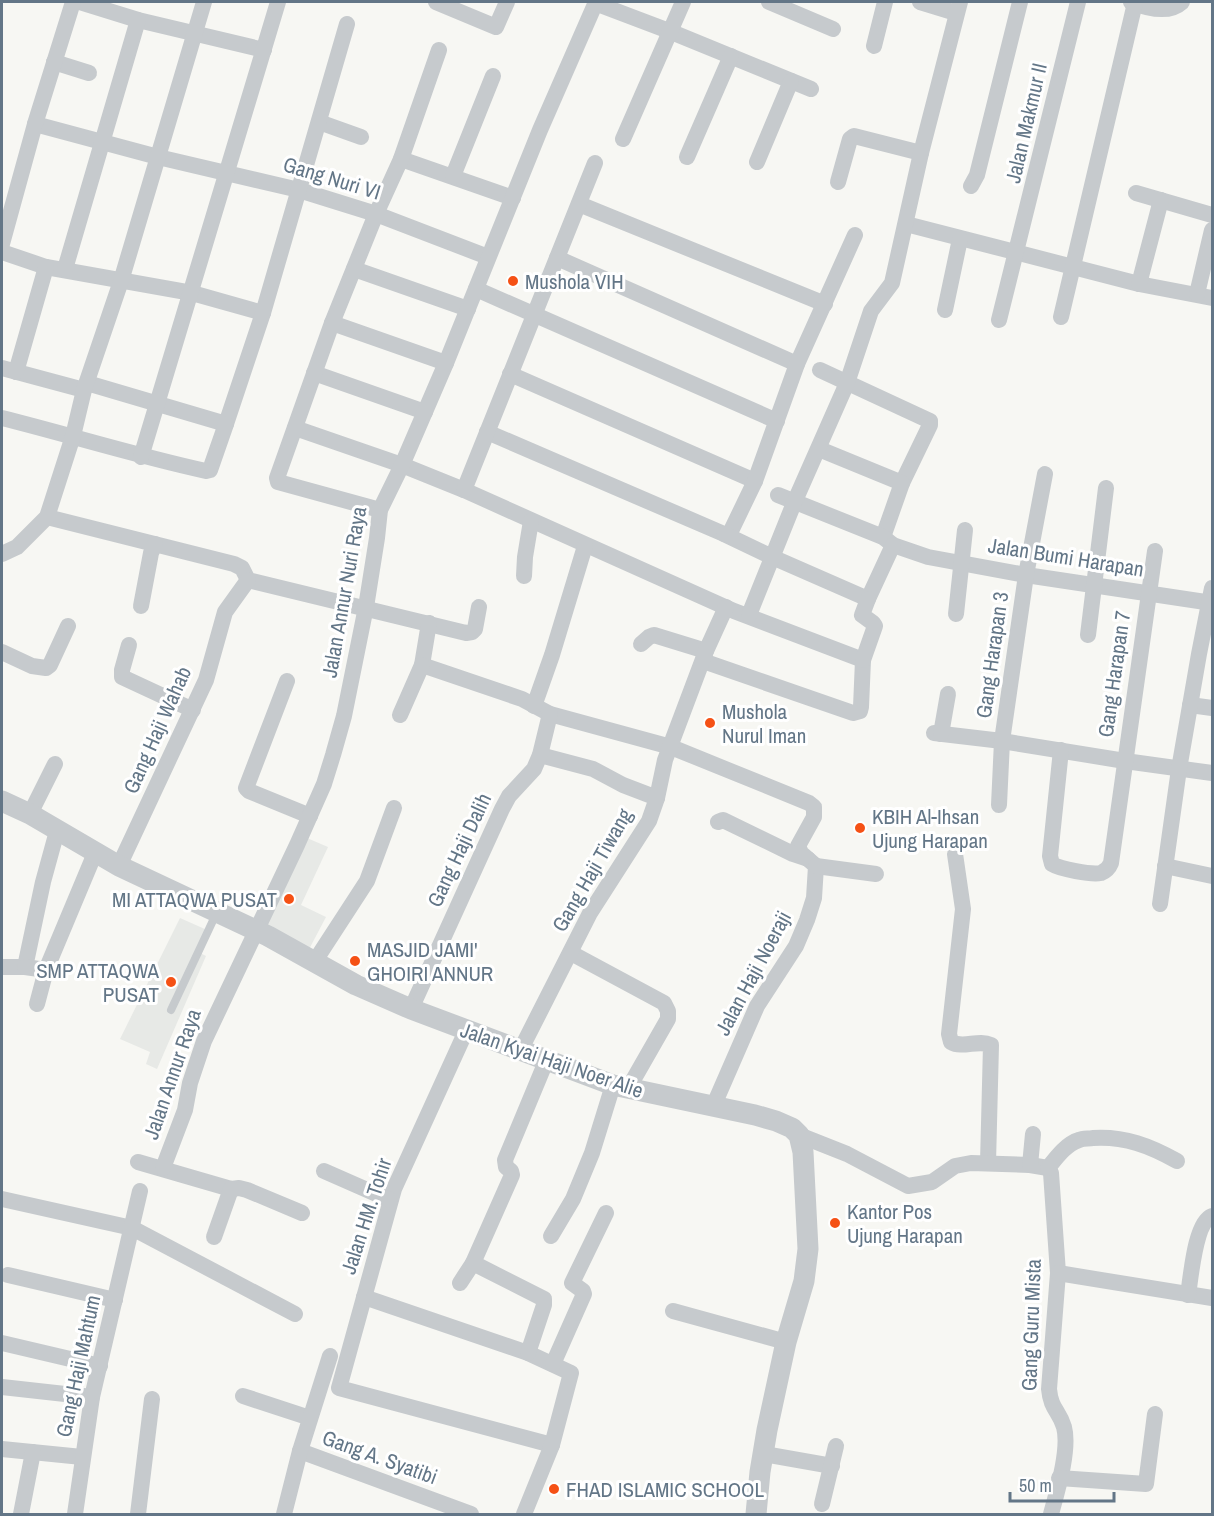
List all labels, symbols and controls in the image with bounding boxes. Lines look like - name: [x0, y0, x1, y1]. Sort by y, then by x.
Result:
- street label: Jalan Makmur II: [998, 60, 1054, 186]
- street label: Gang Nuri VI: [280, 149, 384, 207]
- place label: Mushola VIH: [525, 267, 624, 296]
- marker: Mushola VIH: [506, 274, 520, 288]
- street label: Jalan Annur Nuri Raya: [315, 504, 373, 680]
- street label: Jalan Bumi Harapan: [986, 530, 1146, 584]
- street label: Gang Harapan 3: [969, 590, 1015, 720]
- street label: Gang Harapan 7: [1091, 609, 1137, 739]
- street label: Gang Haji Wahab: [116, 662, 198, 798]
- place label: Mushola Nurul Iman: [722, 697, 806, 750]
- marker: Mushola Nurul Iman: [703, 716, 717, 730]
- street label: Gang Haji Dalih: [420, 788, 498, 912]
- place label: KBIH Al-Ihsan Ujung Harapan: [872, 802, 988, 855]
- street label: Gang Haji Tiwang: [545, 803, 639, 937]
- marker: KBIH Al-Ihsan Ujung Harapan: [853, 821, 867, 835]
- place label: MI ATTAQWA PUSAT: [112, 885, 277, 914]
- marker: MI ATTAQWA PUSAT: [282, 892, 296, 906]
- street label: Jalan Haji Noeraji: [708, 906, 798, 1040]
- place label: MASJID JAMI' GHOIRI ANNUR: [367, 935, 493, 988]
- marker: MASJID JAMI' GHOIRI ANNUR: [348, 954, 362, 968]
- place label: SMP ATTAQWA PUSAT: [36, 956, 160, 1009]
- marker: SMP ATTAQWA PUSAT: [164, 975, 178, 989]
- street label: Jalan Annur Raya: [136, 1005, 208, 1143]
- street label: Jalan Kyai Haji Noer Alie: [457, 1015, 647, 1105]
- street label: Jalan HM. Tohir: [334, 1154, 398, 1278]
- place label: Kantor Pos Ujung Harapan: [847, 1197, 963, 1250]
- marker: Kantor Pos Ujung Harapan: [828, 1216, 842, 1230]
- street label: Gang Guru Mista: [1014, 1258, 1048, 1392]
- street label: Gang Haji Mahtum: [49, 1292, 107, 1440]
- street label: Gang A. Syatibi: [318, 1423, 442, 1491]
- scale bar: [1010, 1465, 1114, 1503]
- text: 50 m: [1019, 1473, 1052, 1498]
- place label: FHAD ISLAMIC SCHOOL: [566, 1475, 764, 1504]
- marker: FHAD ISLAMIC SCHOOL: [547, 1482, 561, 1496]

